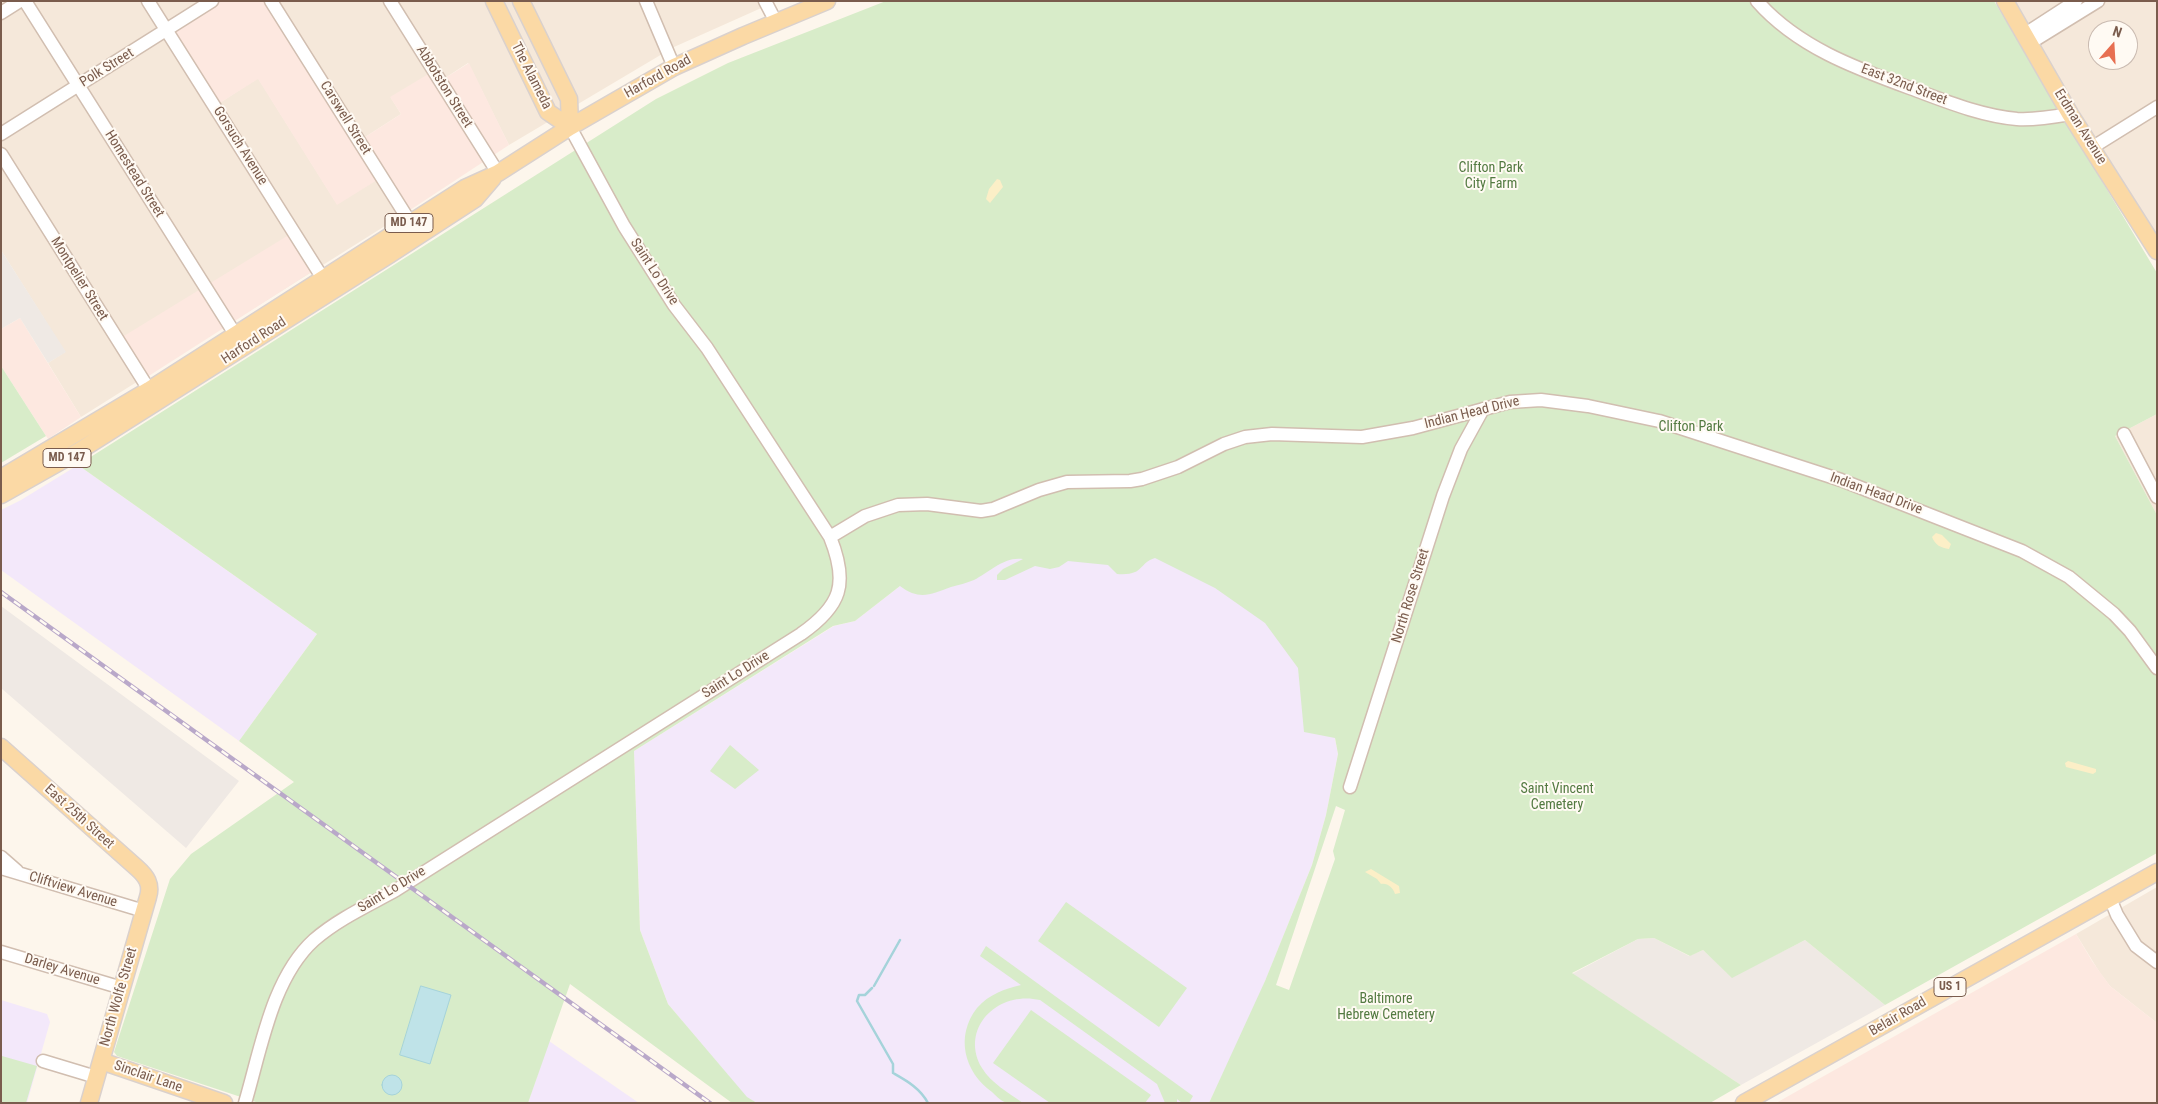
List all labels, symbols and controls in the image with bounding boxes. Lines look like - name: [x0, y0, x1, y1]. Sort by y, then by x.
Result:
- north arrow: [2088, 20, 2138, 70]
- text: N: [2111, 23, 2124, 41]
- street label: The Alameda: [507, 40, 555, 112]
- street label: Abbotston Street: [412, 43, 476, 131]
- street label: Polk Street: [77, 45, 137, 91]
- street label: Harford Road: [622, 52, 694, 102]
- street label: East 32nd Street: [1859, 61, 1949, 109]
- street label: Carswell Street: [316, 78, 374, 158]
- street label: Erdman Avenue: [2050, 86, 2110, 168]
- street label: Gorsuch Avenue: [209, 104, 271, 188]
- street label: Homestead Street: [100, 127, 168, 221]
- park label: Clifton Park City Farm: [1459, 160, 1523, 192]
- road number: MD 147: [385, 214, 433, 232]
- street label: Montpelier Street: [47, 234, 111, 324]
- street label: Saint Lo Drive: [626, 235, 682, 309]
- street label: Harford Road: [219, 314, 289, 368]
- street label: Indian Head Drive: [1423, 393, 1521, 433]
- park label: Clifton Park: [1659, 419, 1723, 435]
- road number: MD 147: [43, 448, 91, 468]
- street label: Indian Head Drive: [1827, 469, 1925, 519]
- street label: North Rose Street: [1389, 547, 1433, 645]
- street label: Saint Lo Drive: [699, 648, 773, 702]
- street label: East 25th Street: [41, 781, 117, 853]
- park label: Saint Vincent Cemetery: [1520, 781, 1594, 814]
- street label: Saint Lo Drive: [355, 863, 429, 917]
- street label: Cliftview Avenue: [27, 869, 119, 911]
- street label: North Wolfe Street: [97, 946, 141, 1048]
- street label: Darley Avenue: [22, 951, 102, 989]
- road number: US 1: [1934, 978, 1966, 996]
- park label: Baltimore Hebrew Cemetery: [1337, 991, 1435, 1024]
- street label: Belair Road: [1867, 994, 1929, 1040]
- street label: Sinclair Lane: [112, 1057, 184, 1097]

